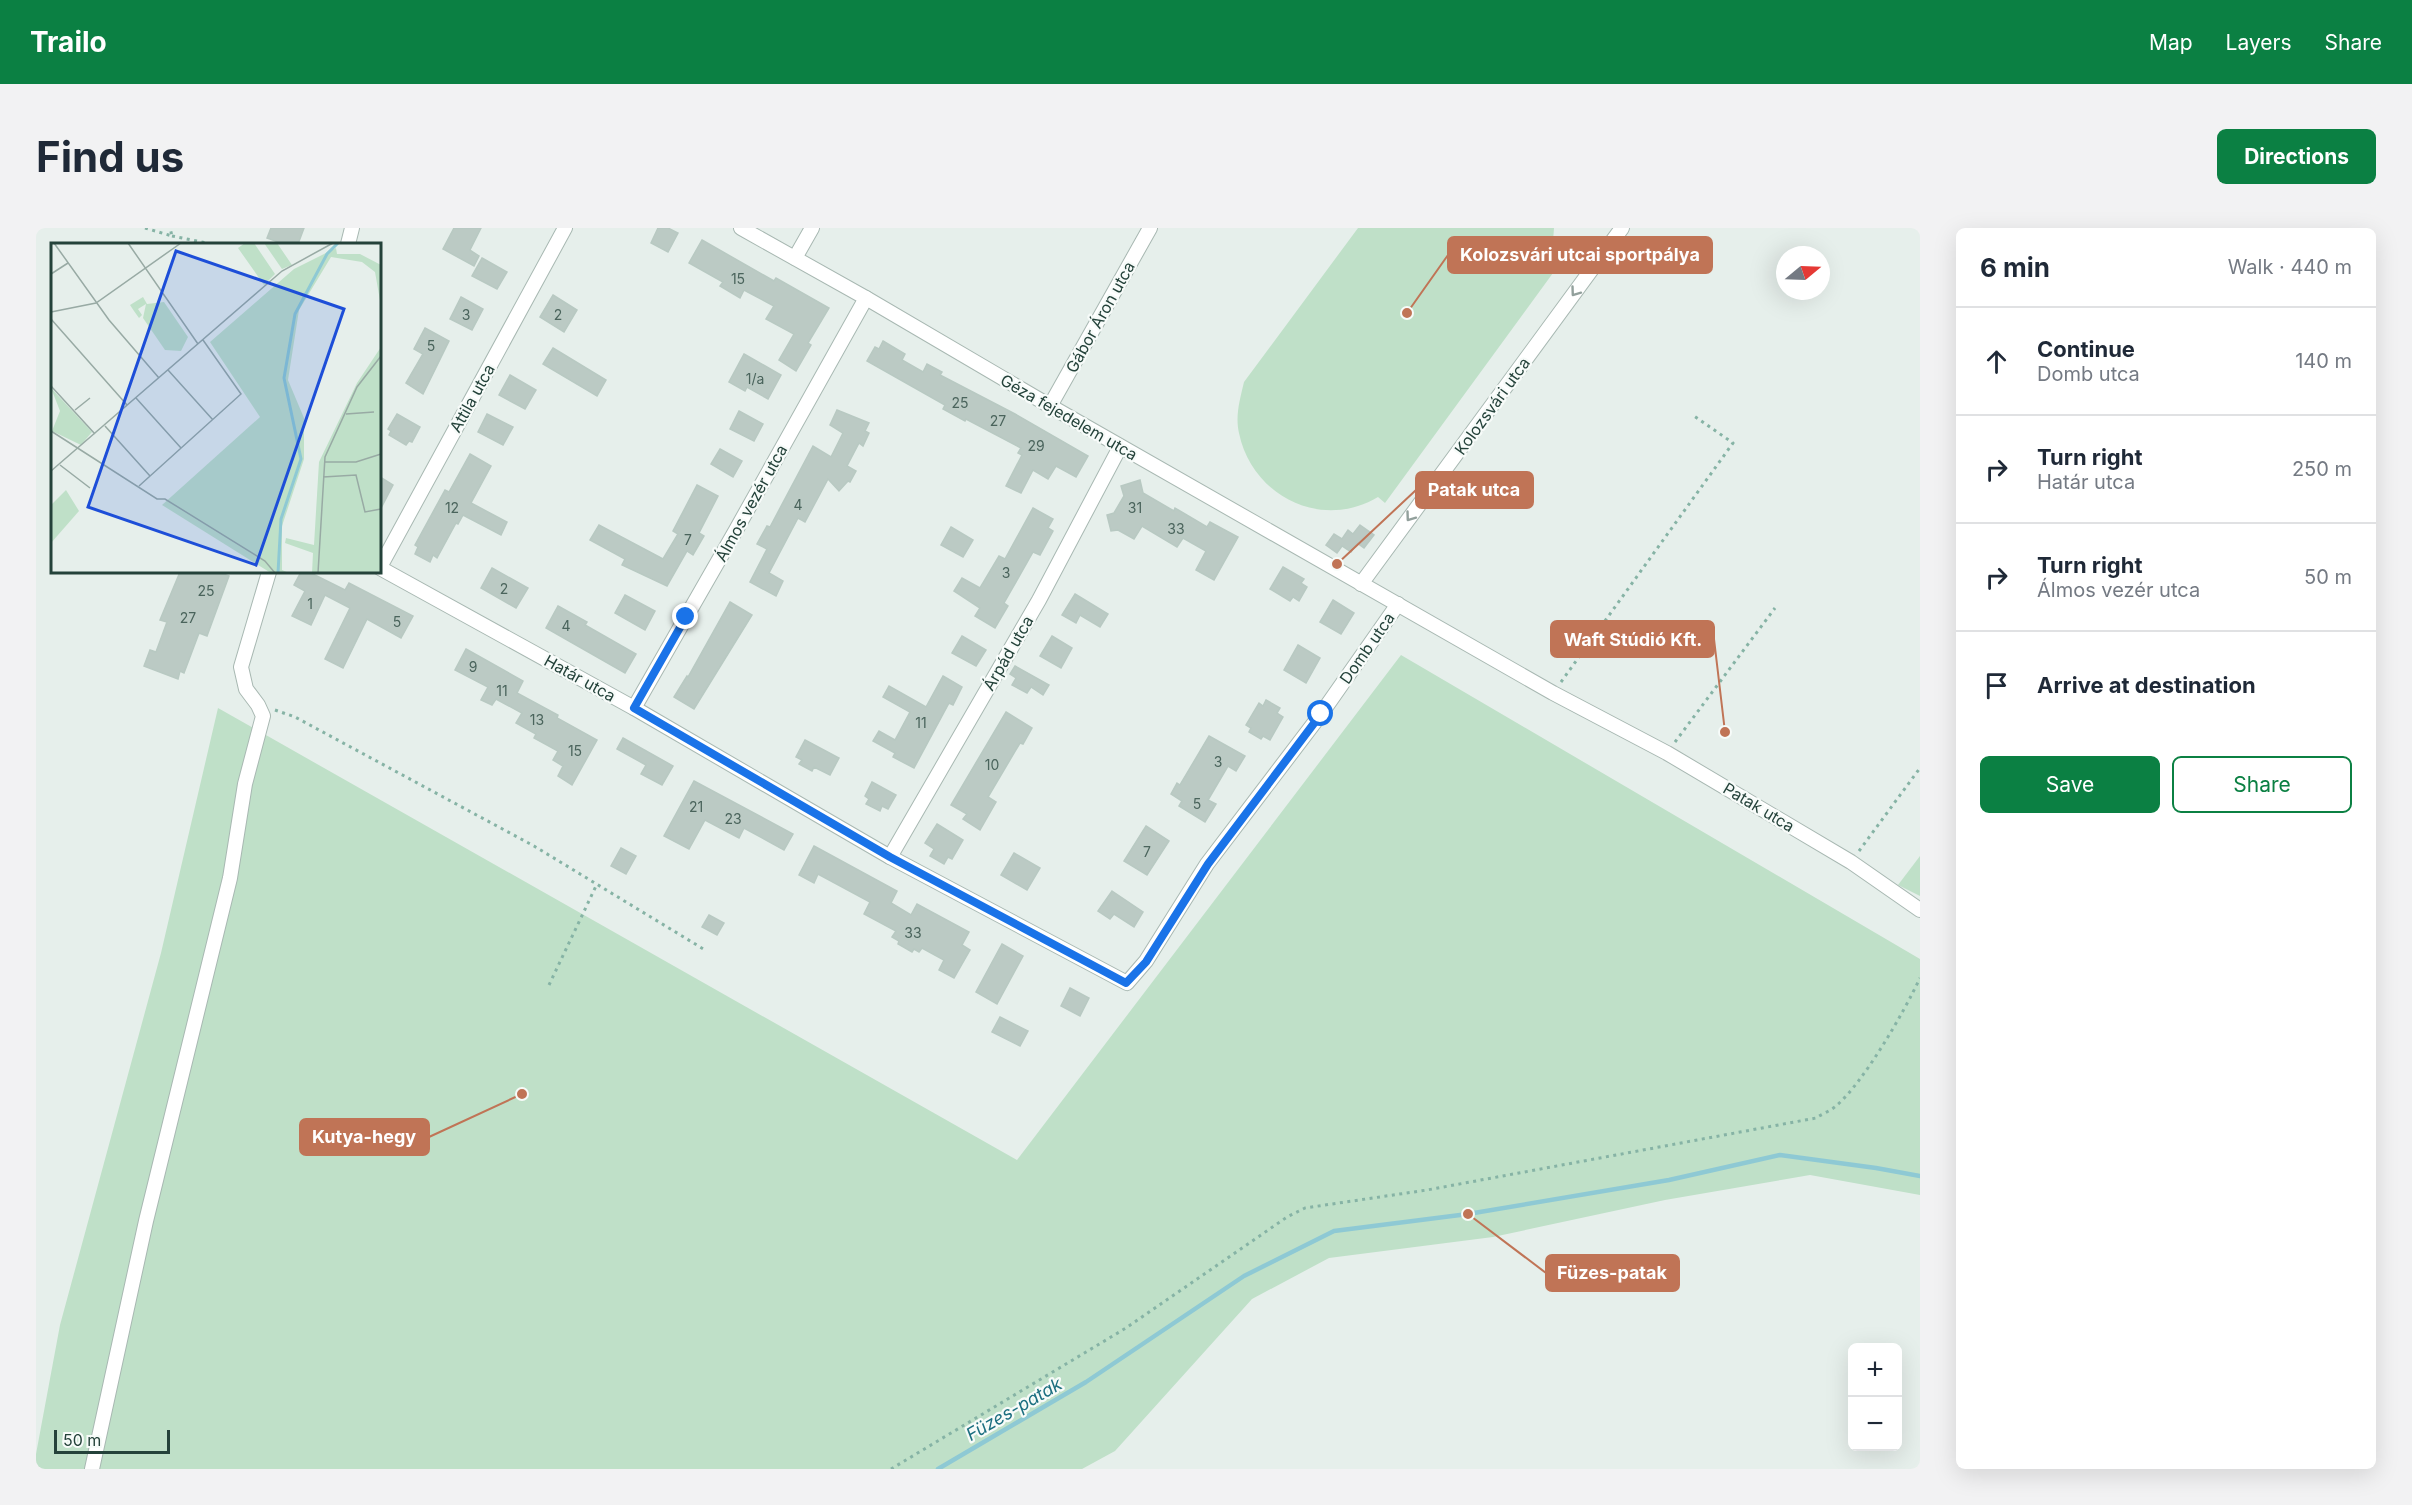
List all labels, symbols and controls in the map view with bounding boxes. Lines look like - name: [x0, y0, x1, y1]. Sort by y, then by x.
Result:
- text: Trailo: [30, 25, 107, 59]
- text: Map: [2149, 30, 2193, 55]
- text: Layers: [2226, 30, 2292, 55]
- text: Share: [2325, 30, 2382, 55]
- button: Directions: [2217, 129, 2376, 184]
- text: Find us: [36, 131, 184, 182]
- callout: Kolozsvári utcai sportpálya: [1448, 237, 1712, 273]
- inset map: [51, 243, 381, 573]
- text: Kolozsvári utcai sportpálya: [1460, 244, 1700, 265]
- north arrow: [1776, 246, 1830, 300]
- text: 6 min: [1980, 252, 2050, 283]
- text: Walk · 440 m: [2228, 255, 2352, 279]
- street label: Gábor Áron utca: [1061, 258, 1139, 376]
- house number: 15: [731, 270, 745, 287]
- one-way arrow: [1571, 286, 1582, 297]
- house number: 3: [462, 306, 470, 323]
- house number: 2: [554, 306, 562, 323]
- text: Continue: [2037, 336, 2135, 362]
- house number: 5: [427, 337, 435, 354]
- icon: ahead: [1980, 345, 2013, 378]
- text: 140 m: [2295, 349, 2352, 373]
- street label: Kolozsvári utca: [1450, 353, 1534, 459]
- street label: Attila utca: [445, 360, 499, 436]
- text: Domb utca: [2037, 362, 2140, 386]
- house number: 1/a: [746, 370, 764, 387]
- street label: Géza fejedelem utca: [997, 370, 1141, 464]
- house number: 25: [951, 394, 969, 411]
- house number: 27: [990, 412, 1006, 429]
- house number: 29: [1027, 437, 1045, 454]
- street label: Álmos vezér utca: [711, 441, 791, 565]
- text: Turn right: [2037, 444, 2143, 470]
- icon: right: [1980, 453, 2013, 486]
- text: 250 m: [2292, 457, 2352, 481]
- text: Határ utca: [2037, 470, 2135, 494]
- callout: Patak utca: [1416, 472, 1533, 508]
- text: Patak utca: [1428, 479, 1520, 500]
- house number: 4: [793, 496, 803, 513]
- house number: 12: [445, 499, 459, 516]
- house number: 31: [1128, 499, 1142, 516]
- one-way arrow: [1406, 510, 1417, 521]
- house number: 33: [1167, 520, 1185, 537]
- house number: 7: [684, 531, 692, 548]
- text: Turn right: [2037, 552, 2143, 578]
- icon: right: [1980, 561, 2013, 594]
- house number: 3: [1002, 564, 1010, 581]
- text: 50 m: [2304, 565, 2352, 589]
- text: Álmos vezér utca: [2037, 578, 2200, 602]
- house number: 2: [500, 580, 508, 597]
- house number: 25: [197, 582, 215, 599]
- house number: 1: [307, 595, 313, 612]
- route end: [672, 603, 698, 629]
- house number: 27: [180, 609, 196, 626]
- street label: Domb utca: [1335, 609, 1399, 687]
- street label: Árpád utca: [978, 612, 1038, 694]
- house number: 5: [393, 613, 401, 630]
- house number: 4: [561, 617, 571, 634]
- callout: Waft Stúdió Kft.: [1551, 621, 1714, 657]
- text: Waft Stúdió Kft.: [1564, 629, 1702, 650]
- street label: Határ utca: [541, 650, 619, 706]
- house number: 9: [469, 658, 477, 675]
- icon: arrive: [1980, 669, 2013, 702]
- text: Arrive at destination: [2037, 672, 2256, 698]
- house number: 11: [496, 682, 508, 699]
- route start: [1307, 700, 1333, 726]
- house number: 13: [530, 711, 544, 728]
- house number: 11: [915, 714, 927, 731]
- house number: 15: [568, 742, 582, 759]
- house number: 3: [1214, 753, 1222, 770]
- house number: 10: [985, 756, 999, 773]
- button: Save: [1980, 756, 2160, 813]
- button: Share: [2172, 756, 2352, 813]
- street label: Patak utca: [1720, 778, 1798, 836]
- house number: 5: [1193, 795, 1201, 812]
- house number: 21: [689, 798, 703, 815]
- house number: 23: [724, 810, 742, 827]
- house number: 7: [1143, 843, 1151, 860]
- house number: 33: [904, 924, 922, 941]
- callout: Kutya-hegy: [300, 1119, 429, 1155]
- text: Kutya-hegy: [312, 1126, 416, 1147]
- callout: Füzes-patak: [1546, 1255, 1679, 1291]
- text: Füzes-patak: [1557, 1262, 1667, 1283]
- map controls: [1848, 1343, 1902, 1451]
- button: +: [1848, 1343, 1902, 1397]
- water label: Füzes-patak: [962, 1373, 1067, 1445]
- button: −: [1848, 1397, 1902, 1451]
- scale bar: [54, 1427, 170, 1454]
- text: 50 m: [63, 1430, 101, 1450]

